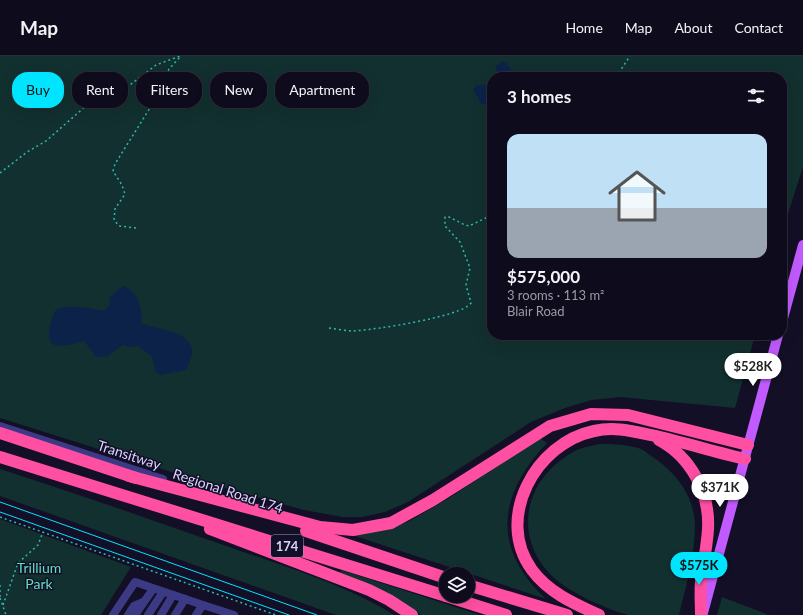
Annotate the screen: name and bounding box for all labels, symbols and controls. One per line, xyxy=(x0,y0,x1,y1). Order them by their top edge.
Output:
text: Map xyxy=(20,16,58,39)
text: Home xyxy=(565,19,603,36)
text: Map xyxy=(625,19,652,36)
text: About xyxy=(674,19,712,36)
text: Contact xyxy=(734,19,783,36)
chip: Buy xyxy=(12,72,64,108)
chip: Rent xyxy=(72,72,128,108)
chip: Filters xyxy=(136,72,202,108)
chip: New xyxy=(210,72,267,108)
chip: Apartment xyxy=(275,72,369,108)
icon: filters xyxy=(745,85,767,107)
text: 3 homes xyxy=(507,86,571,107)
icon: home xyxy=(601,160,673,232)
text: $575,000 xyxy=(507,266,580,287)
text: 3 rooms · 113 m² xyxy=(507,287,604,303)
text: Blair Road xyxy=(507,303,565,319)
pin: $528K xyxy=(725,353,781,387)
text: $528K xyxy=(733,358,773,374)
street label: Transitway xyxy=(95,436,164,473)
street label: Regional Road 174 xyxy=(171,465,285,516)
pin: $371K xyxy=(692,474,748,508)
text: $371K xyxy=(700,479,740,495)
road number: 174 xyxy=(271,535,303,557)
pin: $575K xyxy=(671,552,727,586)
text: $575K xyxy=(679,557,719,573)
park label: Trillium Park xyxy=(17,559,61,592)
map controls xyxy=(439,567,475,603)
button: layers xyxy=(439,567,475,603)

